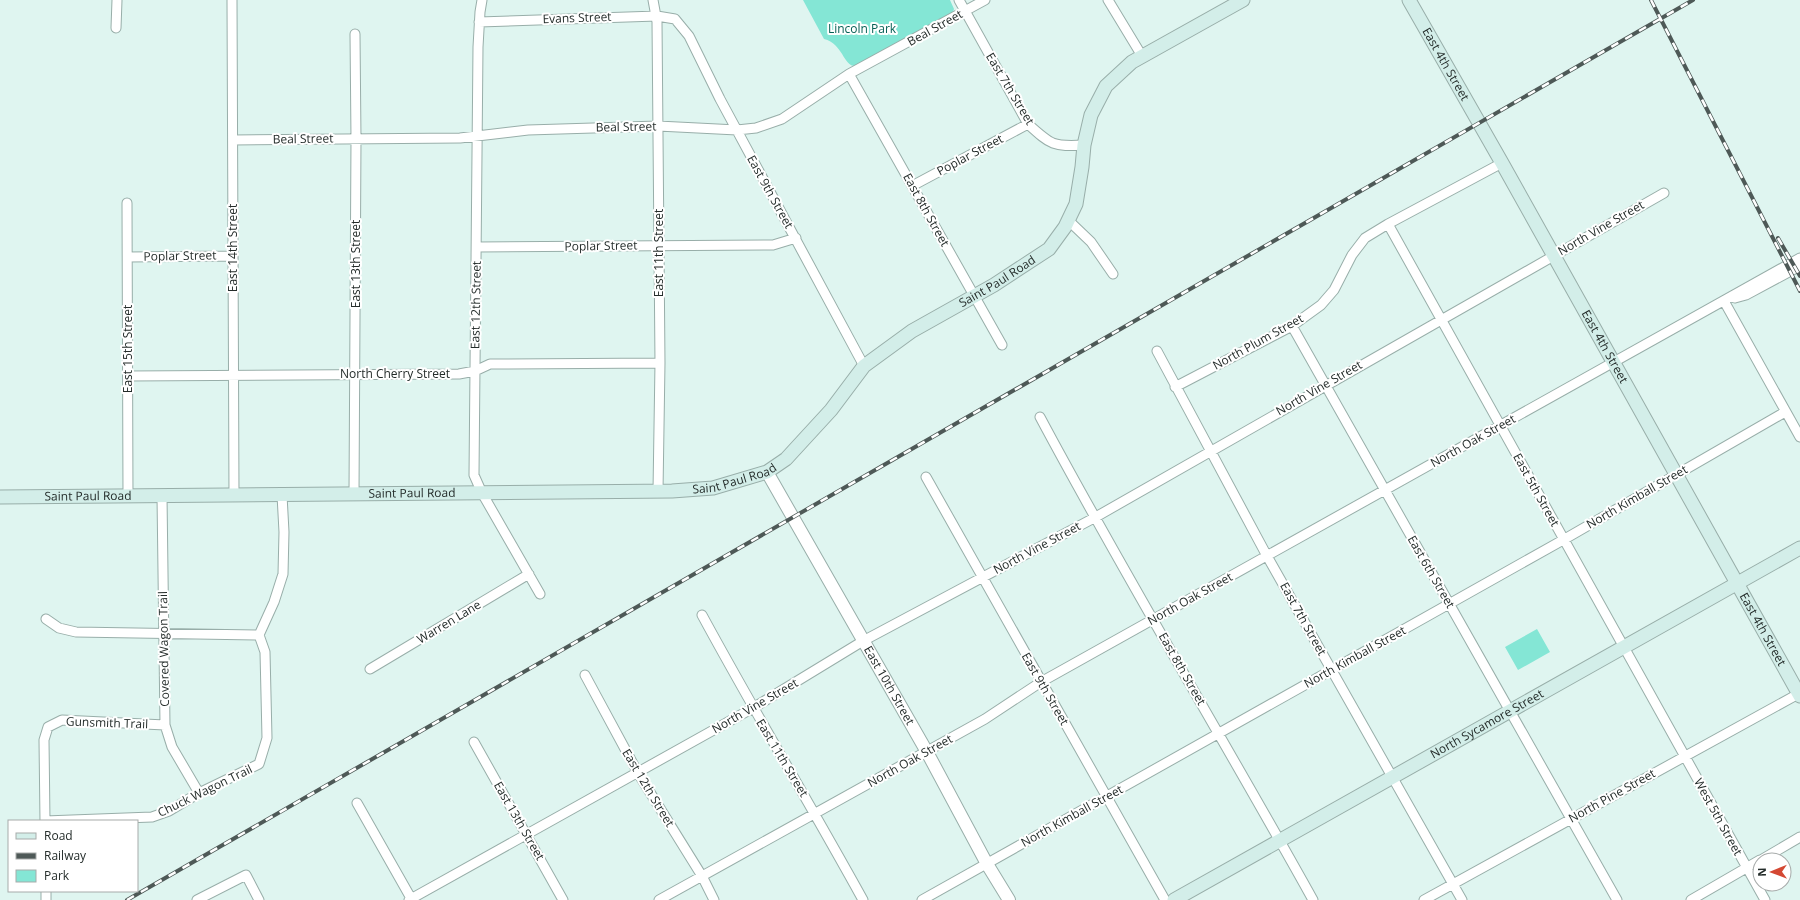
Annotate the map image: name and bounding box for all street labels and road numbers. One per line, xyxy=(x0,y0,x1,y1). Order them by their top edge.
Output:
street label: Beal Street xyxy=(904,5,965,50)
street label: Evans Street xyxy=(542,8,612,27)
street label: East 4th Street xyxy=(1418,24,1474,104)
street label: East 7th Street xyxy=(982,49,1039,128)
street label: Beal Street xyxy=(595,117,657,136)
street label: Beal Street xyxy=(272,129,334,148)
street label: Poplar Street xyxy=(934,130,1006,179)
street label: East 9th Street xyxy=(743,152,798,232)
street label: East 8th Street xyxy=(899,170,954,250)
street label: North Vine Street xyxy=(1555,196,1647,259)
street label: East 14th Street xyxy=(224,204,241,292)
street label: East 11th Street xyxy=(650,209,667,297)
street label: East 13th Street xyxy=(347,220,364,308)
street label: Poplar Street xyxy=(564,236,638,255)
street label: Poplar Street xyxy=(143,246,217,265)
street label: Saint Paul Road xyxy=(956,251,1039,311)
street label: East 12th Street xyxy=(466,261,485,349)
street label: East 15th Street xyxy=(119,305,136,393)
street label: East 4th Street xyxy=(1578,307,1632,386)
street label: North Plum Street xyxy=(1209,310,1306,374)
street label: North Vine Street xyxy=(1273,356,1365,419)
street label: North Cherry Street xyxy=(340,365,450,382)
street label: North Oak Street xyxy=(1427,410,1518,471)
street label: East 5th Street xyxy=(1509,450,1564,530)
street label: Saint Paul Road xyxy=(692,459,780,497)
street label: North Kimball Street xyxy=(1583,461,1690,532)
street label: Saint Paul Road xyxy=(368,484,456,502)
street label: Saint Paul Road xyxy=(44,487,132,505)
street label: North Vine Street xyxy=(990,517,1084,578)
street label: East 6th Street xyxy=(1404,532,1459,611)
street label: North Oak Street xyxy=(1144,568,1235,629)
street label: East 7th Street xyxy=(1276,579,1331,659)
street label: East 4th Street xyxy=(1736,589,1791,669)
street label: Covered Wagon Trail xyxy=(154,591,173,707)
street label: Warren Lane xyxy=(414,596,484,647)
street label: North Kimball Street xyxy=(1301,621,1409,692)
street label: East 8th Street xyxy=(1155,629,1210,708)
street label: East 10th Street xyxy=(860,643,919,728)
street label: East 9th Street xyxy=(1018,649,1073,728)
street label: North Vine Street xyxy=(709,674,801,737)
street label: North Sycamore Street xyxy=(1427,685,1546,762)
street label: Gunsmith Trail xyxy=(66,713,148,732)
street label: East 11th Street xyxy=(752,715,812,800)
street label: North Oak Street xyxy=(864,730,955,791)
street label: East 12th Street xyxy=(618,745,678,830)
street label: Chuck Wagon Trail xyxy=(154,760,255,821)
street label: North Pine Street xyxy=(1565,765,1658,826)
street label: West 5th Street xyxy=(1690,775,1747,859)
street label: East 13th Street xyxy=(490,778,549,863)
street label: North Kimball Street xyxy=(1018,780,1126,851)

